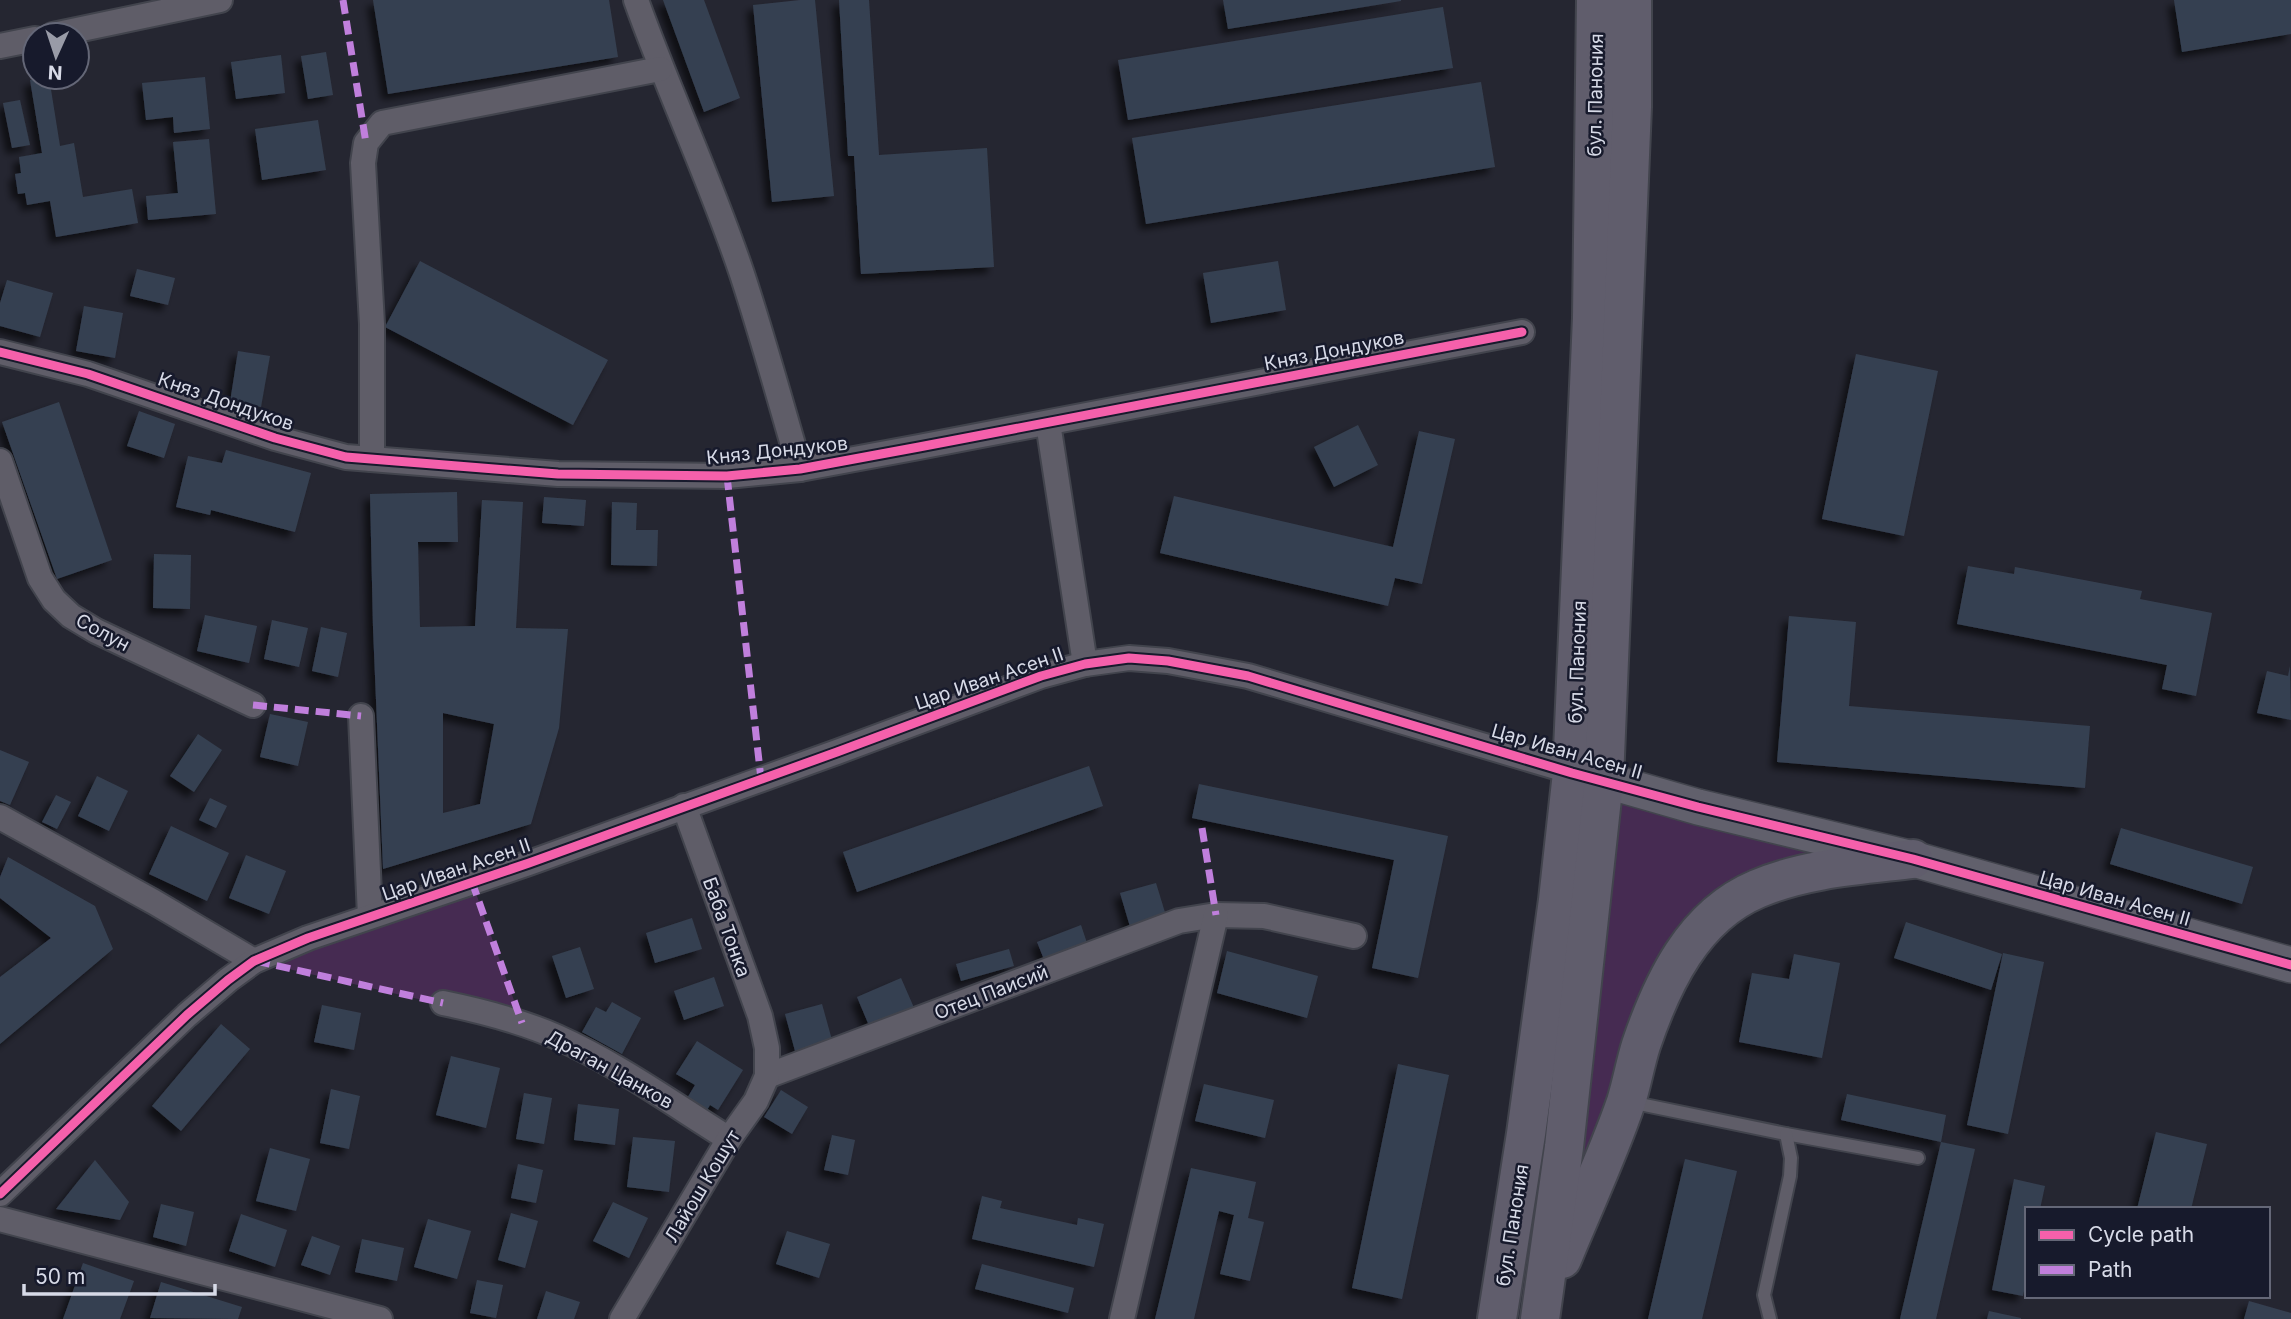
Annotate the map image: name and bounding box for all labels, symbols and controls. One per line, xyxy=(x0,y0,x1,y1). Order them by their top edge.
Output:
north arrow xyxy=(21,21,91,91)
street label: бул. Панония xyxy=(1583,33,1608,157)
text: N xyxy=(47,61,63,84)
street label: Княз Дондуков xyxy=(1262,326,1406,375)
street label: Княз Дондуков xyxy=(155,367,297,435)
street label: Княз Дондуков xyxy=(705,432,849,469)
street label: бул. Панония xyxy=(1564,600,1591,724)
street label: Солун xyxy=(72,609,134,656)
street label: Цар Иван Асен II xyxy=(912,642,1066,715)
street label: Цар Иван Асен II xyxy=(1489,719,1645,784)
street label: Цар Иван Асен II xyxy=(379,833,533,906)
street label: Цар Иван Асен II xyxy=(2037,866,2193,931)
street label: Баба Тонка xyxy=(698,874,755,980)
street label: Отец Паисий xyxy=(931,960,1051,1025)
street label: Драган Цанков xyxy=(542,1025,677,1114)
street label: Лайош Кошут xyxy=(660,1126,745,1247)
street label: бул. Панония xyxy=(1491,1162,1533,1288)
legend xyxy=(2025,1207,2270,1298)
text: Cycle path xyxy=(2088,1222,2194,1247)
scale bar xyxy=(24,1252,215,1296)
text: Path xyxy=(2088,1257,2133,1282)
text: 50 m xyxy=(35,1264,85,1289)

